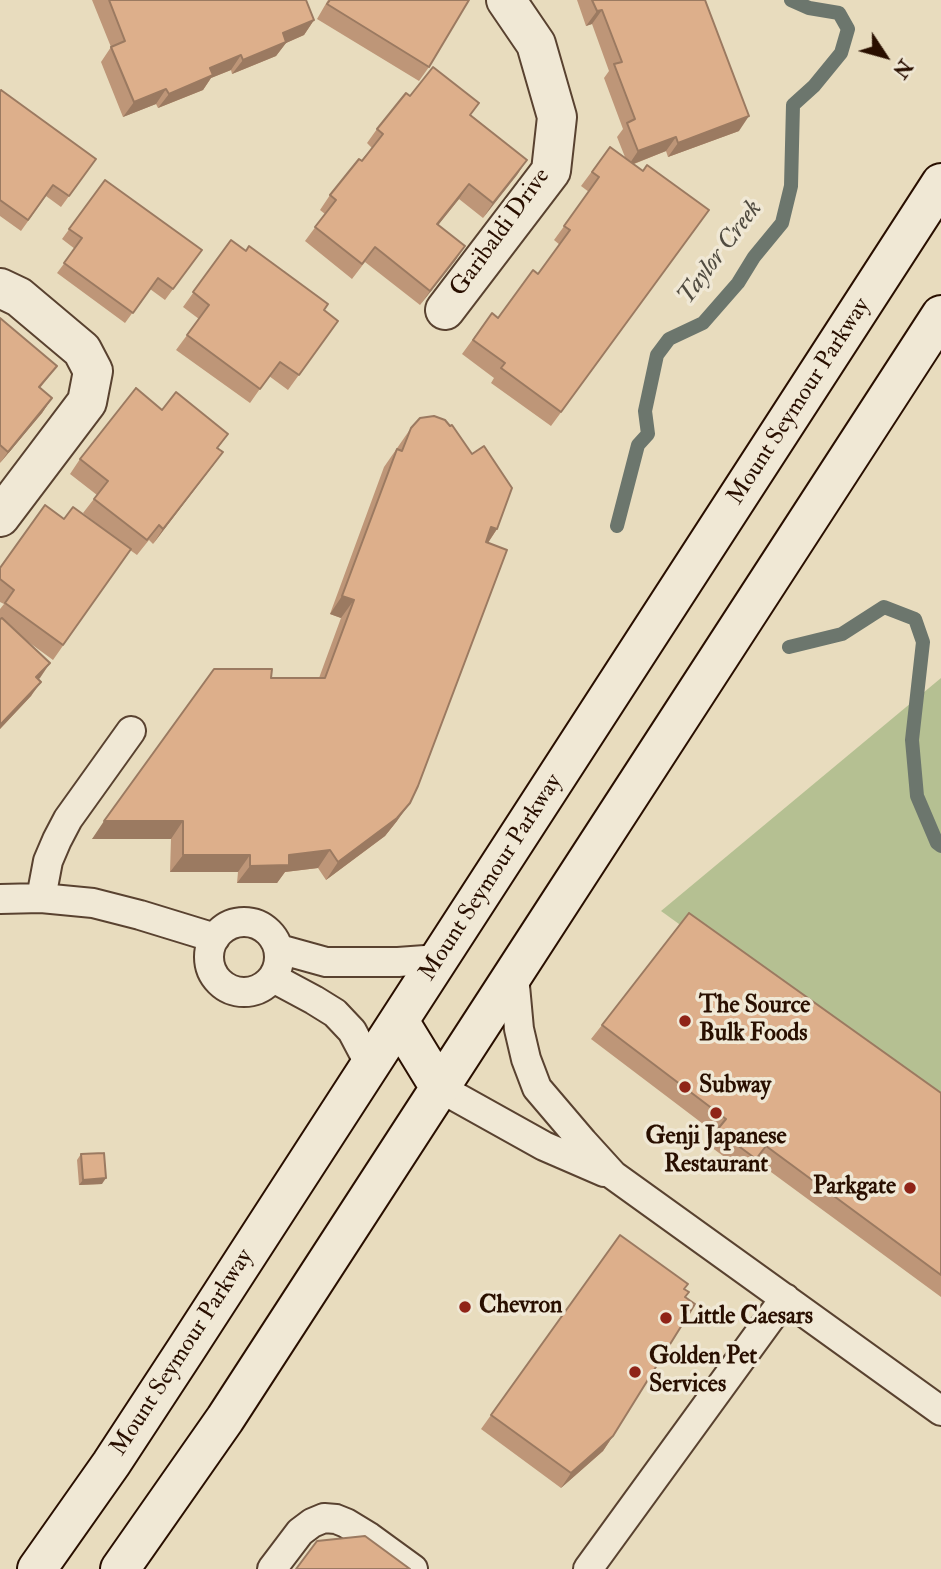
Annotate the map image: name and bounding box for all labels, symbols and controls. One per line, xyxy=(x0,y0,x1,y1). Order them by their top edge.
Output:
north arrow xyxy=(850,21,920,91)
text: N xyxy=(887,54,917,82)
street label: Garibaldi Drive xyxy=(445,163,557,303)
water label: Taylor Creek xyxy=(672,195,770,311)
street label: Mount Seymour Parkway xyxy=(722,293,878,511)
street label: Mount Seymour Parkway xyxy=(414,769,570,987)
place label: The Source Bulk Foods xyxy=(699,993,810,1049)
marker: The Source Bulk Foods xyxy=(677,1013,693,1029)
place label: Subway xyxy=(699,1073,771,1101)
marker: Subway xyxy=(677,1079,693,1095)
marker: Genji Japanese Restaurant xyxy=(708,1105,724,1121)
place label: Genji Japanese Restaurant xyxy=(645,1124,787,1180)
place label: Parkgate xyxy=(813,1174,896,1202)
marker: Parkgate xyxy=(902,1180,918,1196)
street label: Mount Seymour Parkway xyxy=(105,1244,261,1462)
place label: Chevron xyxy=(479,1293,562,1321)
marker: Chevron xyxy=(457,1299,473,1315)
place label: Little Caesars xyxy=(680,1304,813,1332)
marker: Little Caesars xyxy=(658,1310,674,1326)
place label: Golden Pet Services xyxy=(649,1344,757,1400)
marker: Golden Pet Services xyxy=(627,1364,643,1380)

